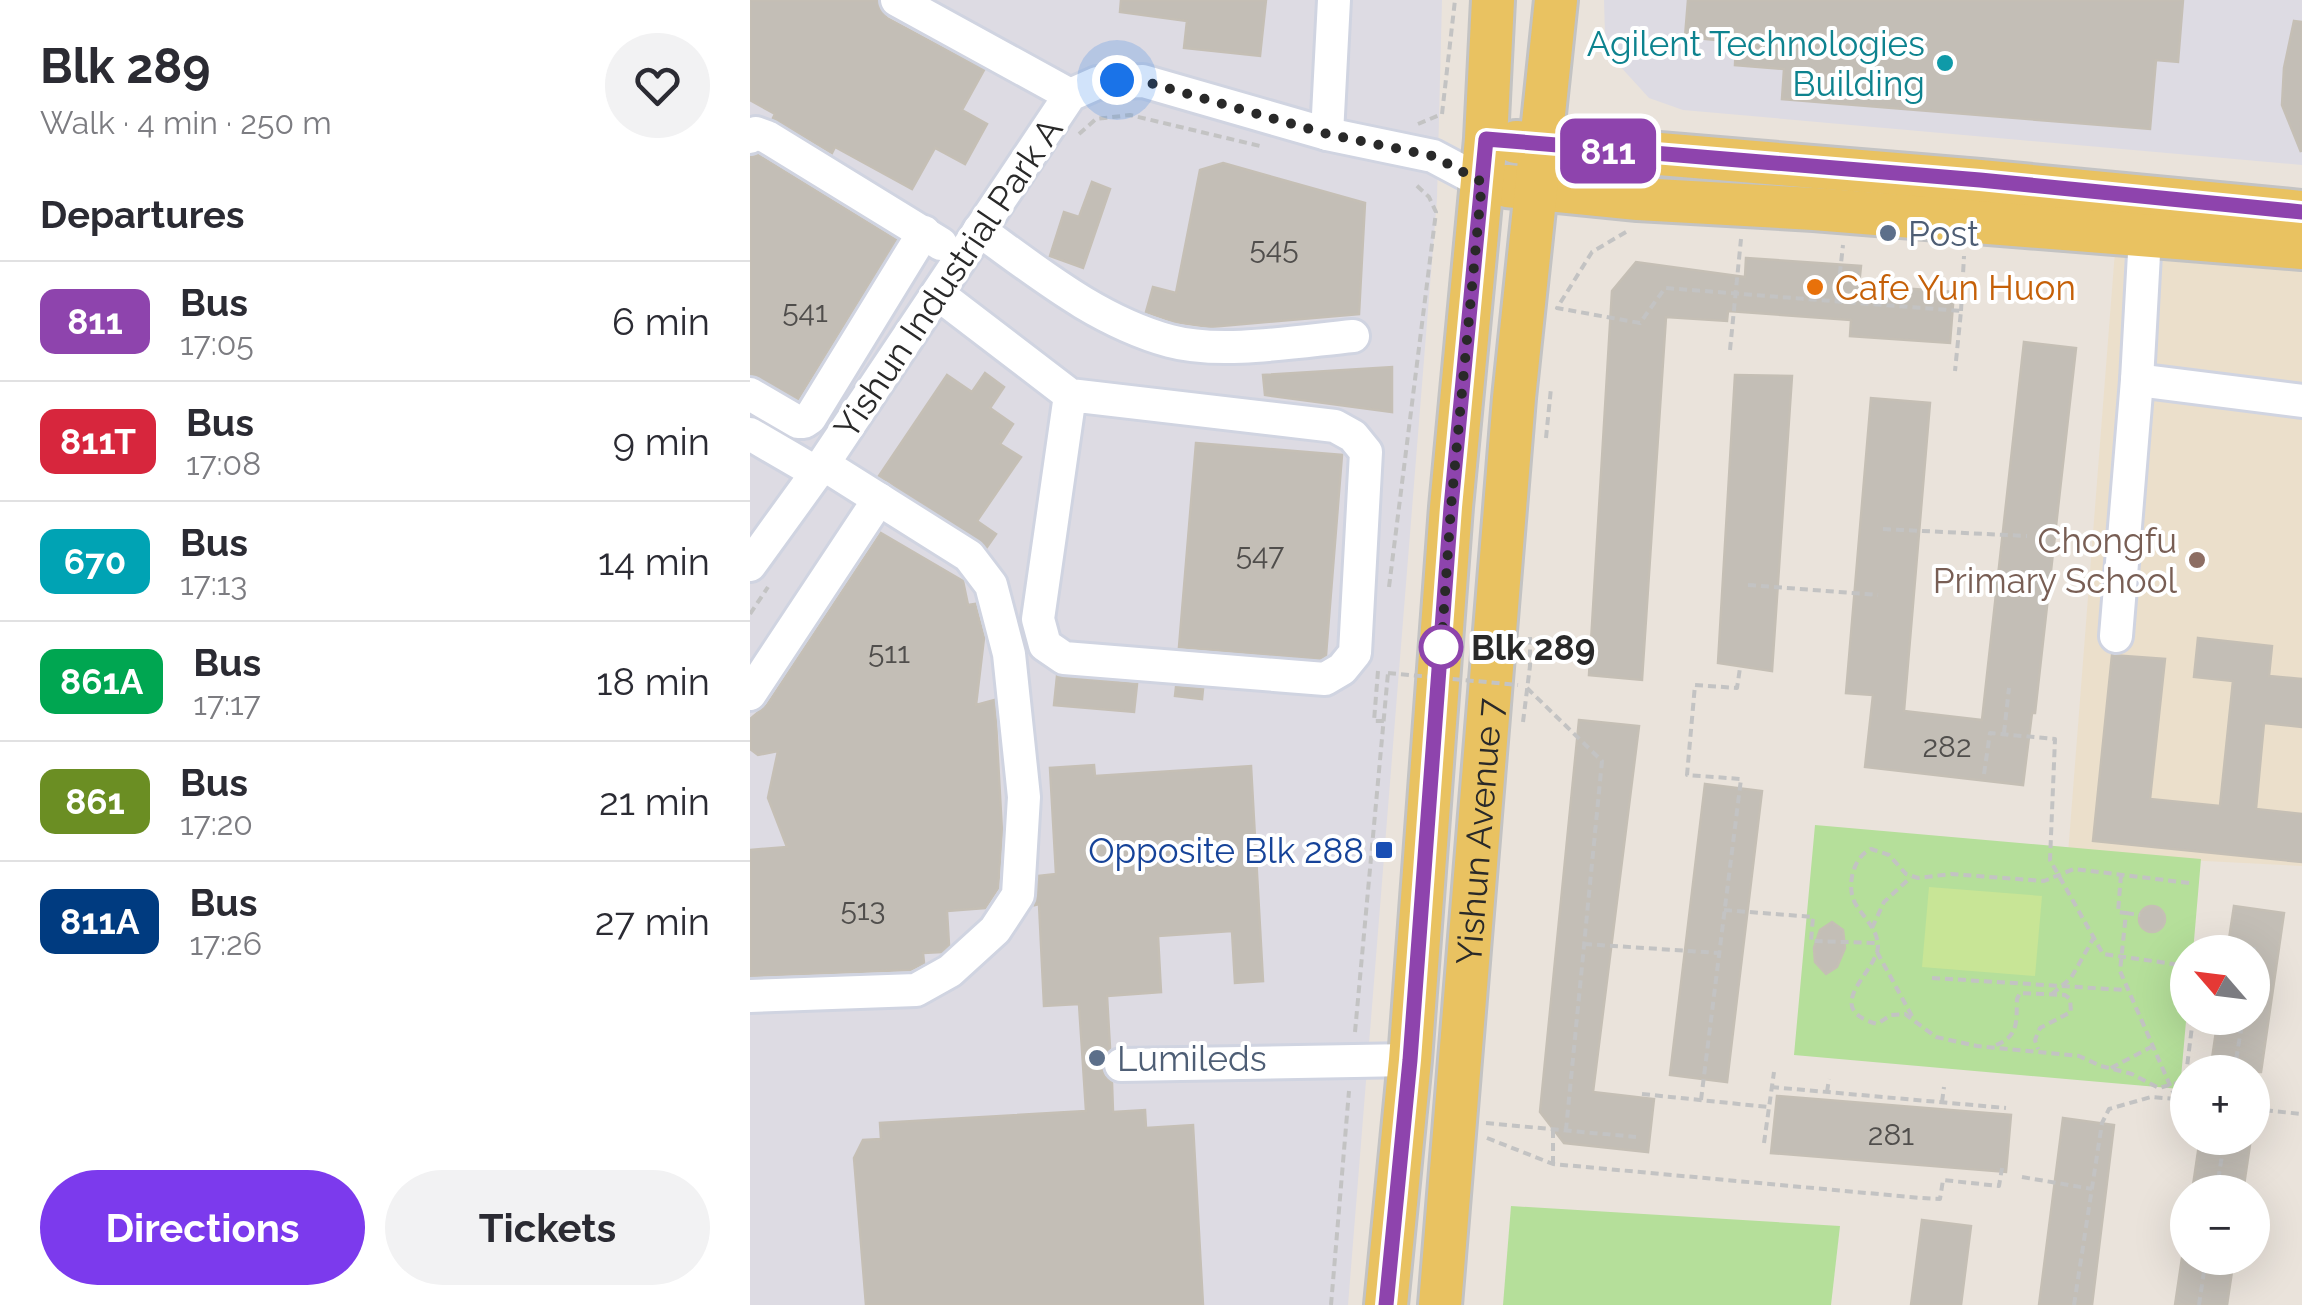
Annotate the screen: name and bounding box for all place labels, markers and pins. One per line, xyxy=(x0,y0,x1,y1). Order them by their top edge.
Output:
place label: Agilent Technologies Building xyxy=(1587,23,1925,104)
marker: Agilent Technologies Building xyxy=(1934,52,1956,74)
place label: Post xyxy=(1908,213,1979,254)
marker: Post xyxy=(1877,222,1899,244)
place label: Cafe Yun Huon xyxy=(1835,267,2076,308)
marker: Cafe Yun Huon xyxy=(1804,276,1826,298)
place label: Chongfu Primary School xyxy=(1933,520,2177,601)
marker: Chongfu Primary School xyxy=(2186,549,2208,571)
marker: Blk 289 xyxy=(1420,626,1462,668)
place label: Blk 289 xyxy=(1471,627,1595,668)
place label: Opposite Blk 288 xyxy=(1088,830,1364,871)
marker: Opposite Blk 288 xyxy=(1373,839,1395,861)
place label: Lumileds xyxy=(1117,1038,1267,1079)
marker: Lumileds xyxy=(1086,1047,1108,1069)

